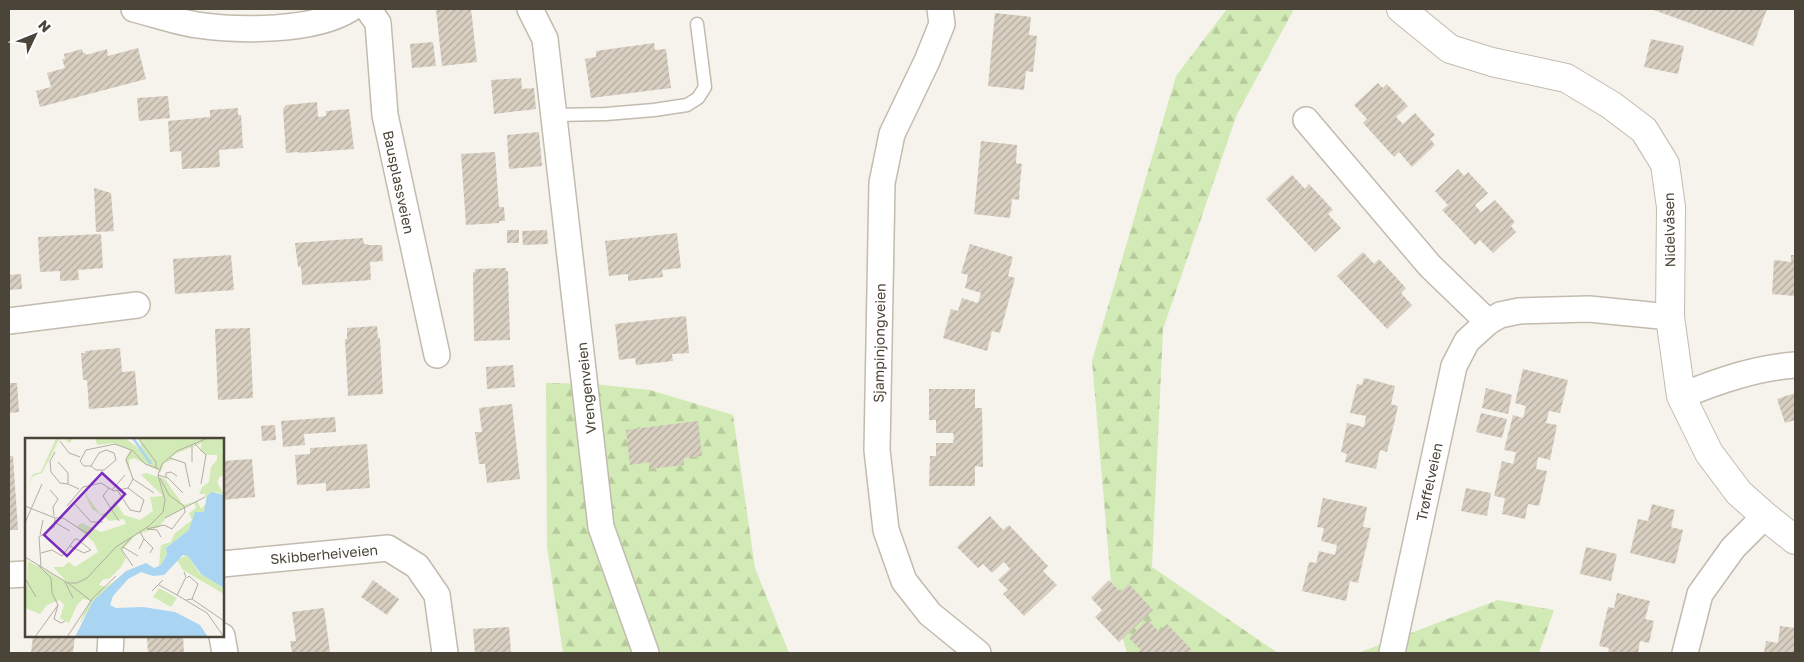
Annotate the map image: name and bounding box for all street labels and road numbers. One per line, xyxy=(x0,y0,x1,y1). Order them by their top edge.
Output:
street label: Bausplassveien xyxy=(380,129,418,235)
street label: Nidelvåsen xyxy=(1660,192,1678,268)
street label: Sjampinjongveien xyxy=(869,283,889,403)
street label: Vrengenveien xyxy=(573,341,599,435)
street label: Trøffelveien xyxy=(1412,441,1446,523)
street label: Skibberheiveien xyxy=(269,541,379,567)

